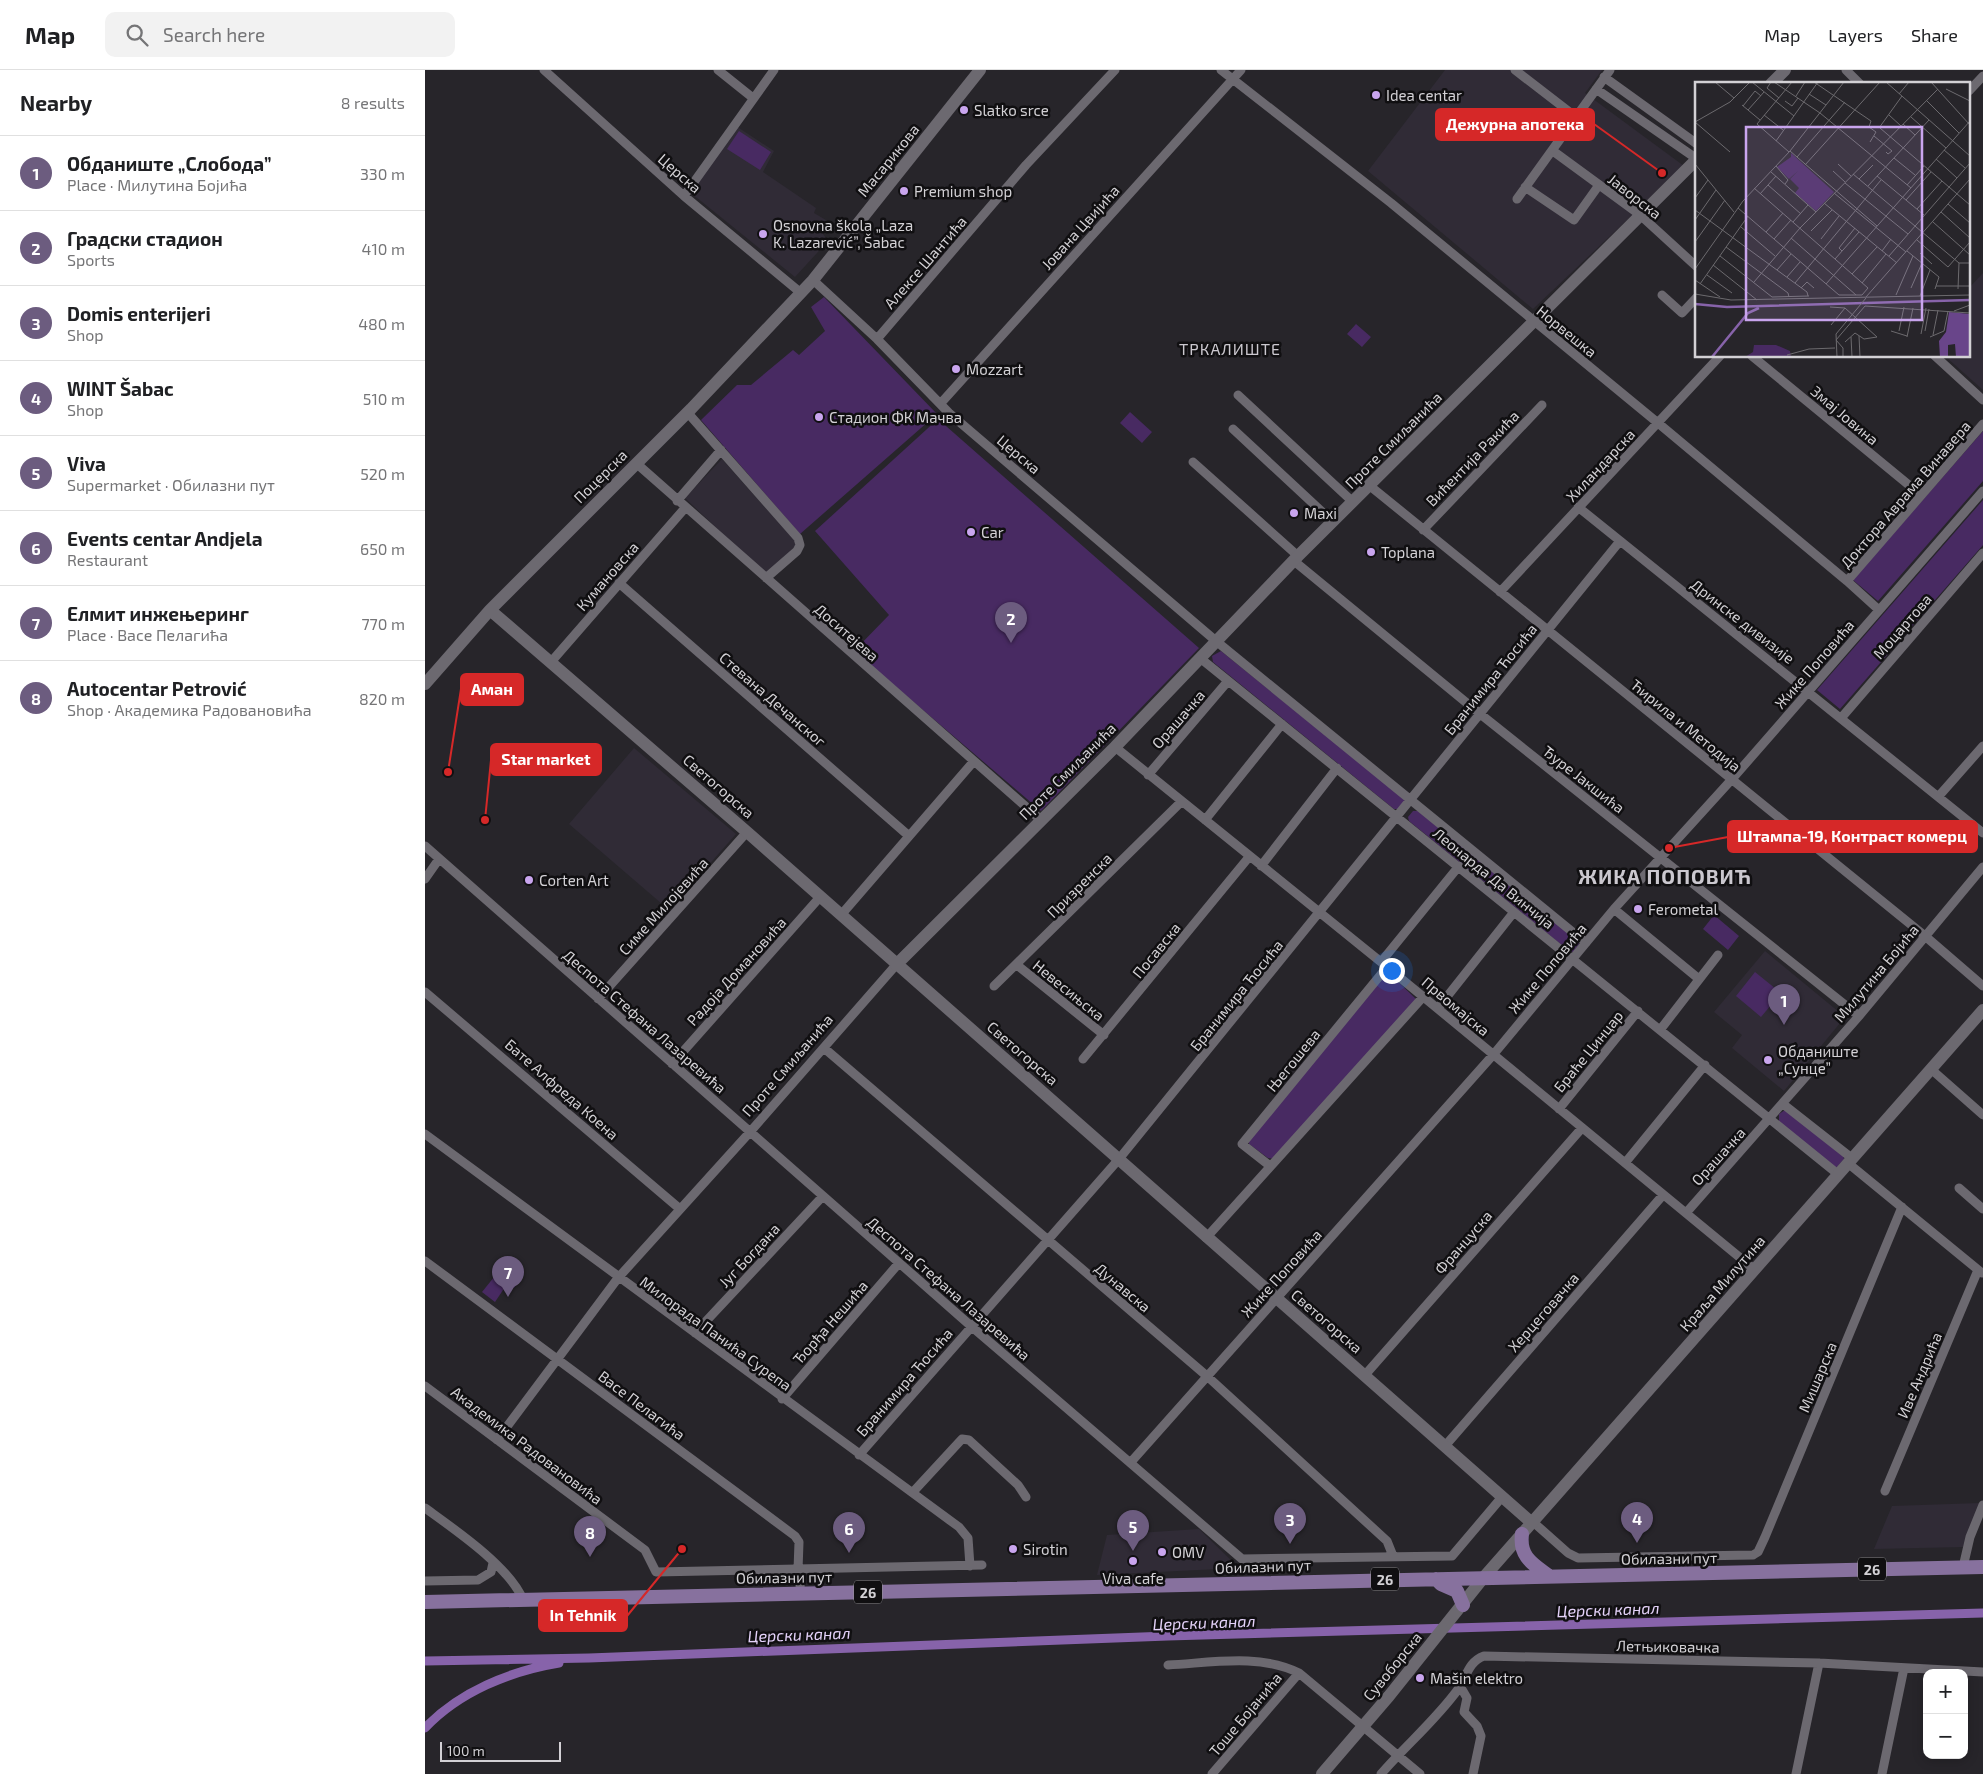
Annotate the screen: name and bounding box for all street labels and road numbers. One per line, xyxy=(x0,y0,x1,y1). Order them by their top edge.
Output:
street label: Масарикова xyxy=(853,120,923,200)
street label: Церска xyxy=(655,150,705,196)
street label: Јаворска xyxy=(1605,170,1665,222)
street label: Јована Цвијића xyxy=(1037,181,1123,274)
street label: Алексе Шантића xyxy=(880,212,970,312)
street label: Норвешка xyxy=(1533,301,1601,361)
street label: Змај Јовина xyxy=(1807,382,1882,449)
street label: Проте Смиљанића xyxy=(1341,388,1445,492)
street label: Вићентија Ракића xyxy=(1422,406,1523,510)
street label: Доктора Аврама Винавера xyxy=(1836,417,1974,571)
street label: Хиландарска xyxy=(1562,425,1638,505)
street label: Церска xyxy=(994,431,1044,477)
street label: Поцерска xyxy=(570,446,630,506)
street label: Кумановска xyxy=(572,538,643,615)
street label: Дринске дивизије xyxy=(1687,575,1798,668)
street label: Моцартова xyxy=(1869,590,1935,662)
street label: Доситејева xyxy=(811,599,883,665)
street label: Жике Поповића xyxy=(1771,616,1857,712)
street label: Бранимира Ћосића xyxy=(1440,620,1540,738)
street label: Стевана Дечанског xyxy=(716,648,830,750)
street label: Ћирила и Методија xyxy=(1627,675,1745,776)
street label: Орашачка xyxy=(1148,686,1208,752)
street label: Проте Смиљанића xyxy=(1015,719,1119,823)
street label: Ђуре Јакшића xyxy=(1539,741,1628,817)
street label: Светогорска xyxy=(680,750,758,822)
street label: Леонарда Да Винчија xyxy=(1429,824,1558,933)
street label: Призренска xyxy=(1043,849,1115,921)
street label: Симе Милојевића xyxy=(615,854,712,959)
street label: Радоја Домановића xyxy=(683,913,790,1030)
street label: Посавска xyxy=(1128,919,1184,981)
street label: Жике Поповића xyxy=(1504,919,1590,1017)
street label: Милутина Бојића xyxy=(1830,920,1923,1026)
street label: Бранимира Ћосића xyxy=(1186,936,1286,1054)
street label: Деспота Стефана Лазаревића xyxy=(560,945,730,1097)
street label: Невесињска xyxy=(1030,956,1108,1024)
street label: Првомајска xyxy=(1418,973,1493,1040)
street label: Браће Цинцар xyxy=(1550,1006,1626,1096)
street label: Проте Смиљанића xyxy=(738,1010,836,1120)
street label: Светогорска xyxy=(984,1017,1062,1089)
street label: Његошева xyxy=(1262,1025,1324,1095)
street label: Бате Алфреда Коена xyxy=(502,1035,622,1143)
street label: Орашачка xyxy=(1687,1123,1749,1189)
street label: Француска xyxy=(1430,1206,1496,1278)
street label: Деспота Стефана Лазаревића xyxy=(864,1212,1034,1364)
street label: Југ Богдана xyxy=(715,1219,784,1291)
street label: Жике Поповића xyxy=(1237,1225,1325,1321)
street label: Краља Милутина xyxy=(1675,1231,1769,1335)
street label: Дунавска xyxy=(1091,1258,1155,1316)
street label: Херцеговачка xyxy=(1504,1269,1582,1355)
street label: Милорада Панића Сурепа xyxy=(636,1272,795,1395)
street label: Ђорђа Нешића xyxy=(789,1276,872,1368)
street label: Светогорска xyxy=(1288,1285,1366,1357)
street label: Бранимира Ћосића xyxy=(852,1324,956,1440)
street label: Иве Андрића xyxy=(1893,1329,1945,1421)
street label: Мишарска xyxy=(1794,1339,1840,1415)
street label: Васе Пелагића xyxy=(595,1367,689,1443)
street label: Академика Радовановића xyxy=(448,1382,606,1508)
street label: Обилазни пут xyxy=(1621,1548,1717,1569)
street label: Обилазни пут xyxy=(1215,1555,1312,1578)
road number: 26 xyxy=(1858,1558,1886,1580)
street label: Обилазни пут xyxy=(736,1567,832,1588)
road number: 26 xyxy=(1371,1568,1399,1590)
road number: 26 xyxy=(854,1580,882,1604)
street label: Сувоборска xyxy=(1359,1628,1426,1705)
street label: Летњиковачка xyxy=(1616,1636,1720,1656)
street label: Тоше Бојанића xyxy=(1205,1669,1286,1760)

